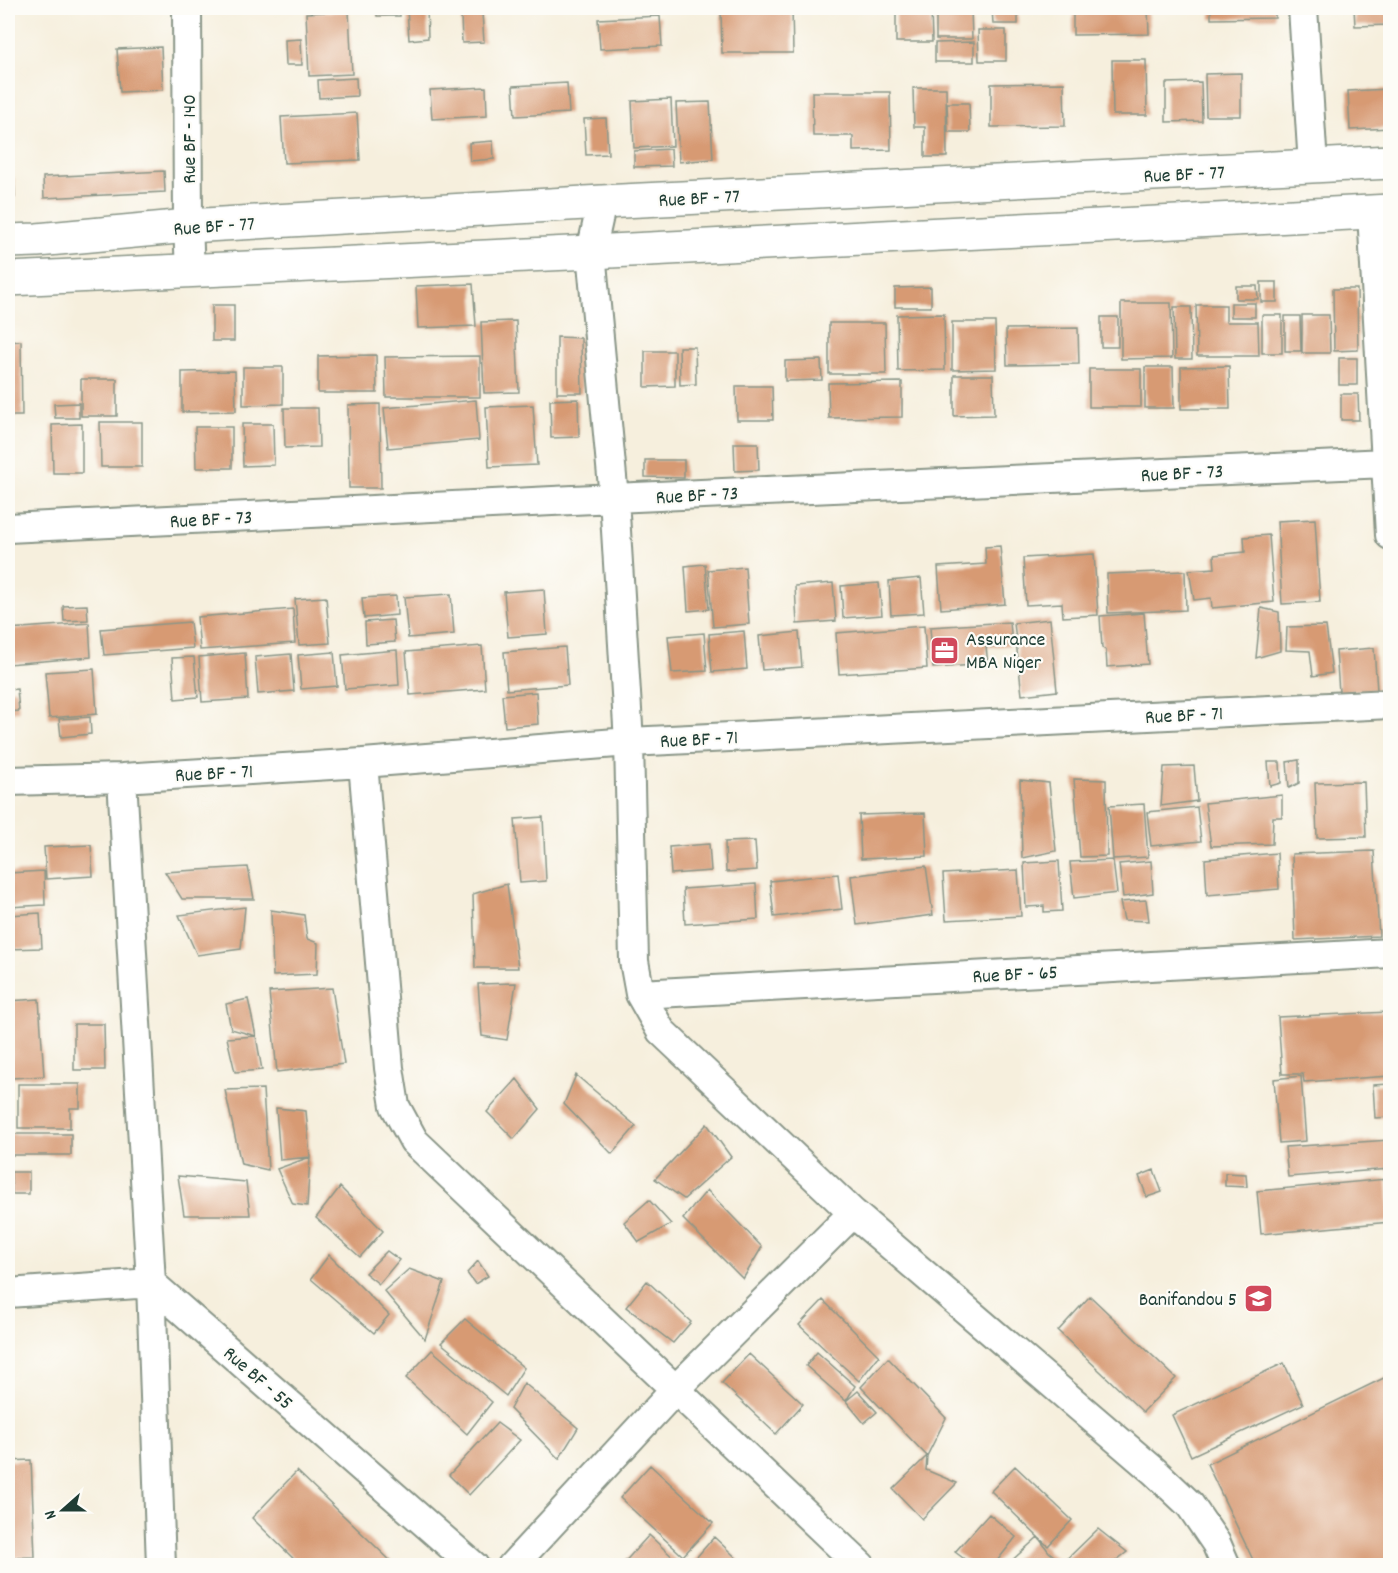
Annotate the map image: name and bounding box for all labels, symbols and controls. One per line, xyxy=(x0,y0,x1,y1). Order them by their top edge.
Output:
street label: Rue BF - 140 xyxy=(177,94,205,184)
street label: Rue BF - 77 xyxy=(1143,160,1226,192)
street label: Rue BF - 77 xyxy=(658,184,741,216)
street label: Rue BF - 77 xyxy=(173,211,256,245)
street label: Rue BF - 73 xyxy=(1140,459,1224,491)
street label: Rue BF - 73 xyxy=(655,481,739,513)
street label: Rue BF - 73 xyxy=(169,505,253,537)
place label: Assurance MBA Niger xyxy=(966,627,1045,678)
office icon: Assurance MBA Niger xyxy=(929,634,961,666)
street label: Rue BF - 71 xyxy=(1144,701,1224,733)
street label: Rue BF - 71 xyxy=(659,725,739,757)
street label: Rue BF - 71 xyxy=(174,759,254,791)
street label: Rue BF - 65 xyxy=(972,960,1058,992)
school or university icon: Banifandou 5 xyxy=(1242,1282,1274,1314)
place label: Banifandou 5 xyxy=(1139,1287,1237,1315)
street label: Rue BF - 55 xyxy=(216,1341,298,1418)
north arrow xyxy=(33,1480,93,1540)
text: N xyxy=(39,1507,63,1522)

